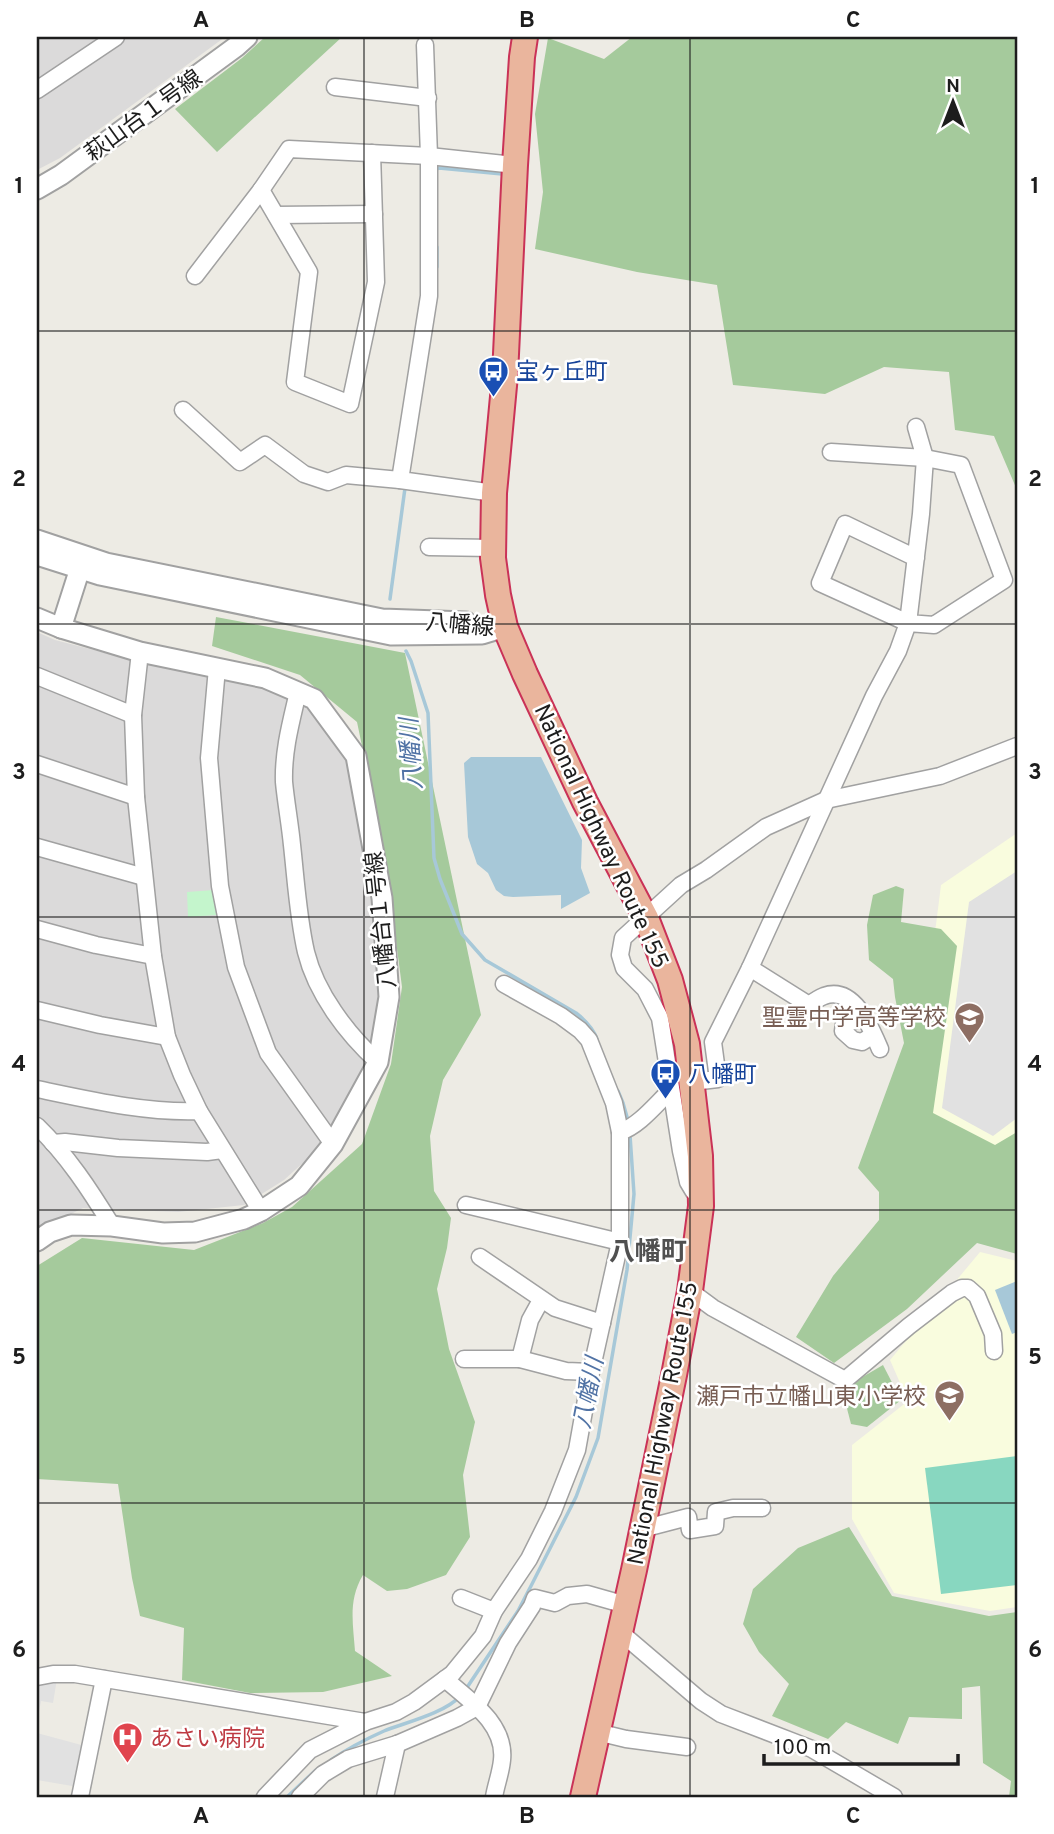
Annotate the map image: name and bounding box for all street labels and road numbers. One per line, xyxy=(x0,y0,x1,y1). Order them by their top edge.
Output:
street label: 萩山台１号線 xyxy=(80,65,209,169)
street label: 八幡線 xyxy=(424,609,495,644)
street label: National Highway Route 155 xyxy=(526,700,674,974)
street label: 八幡台１号線 xyxy=(361,850,404,990)
street label: National Highway Route 155 xyxy=(623,1279,706,1568)

